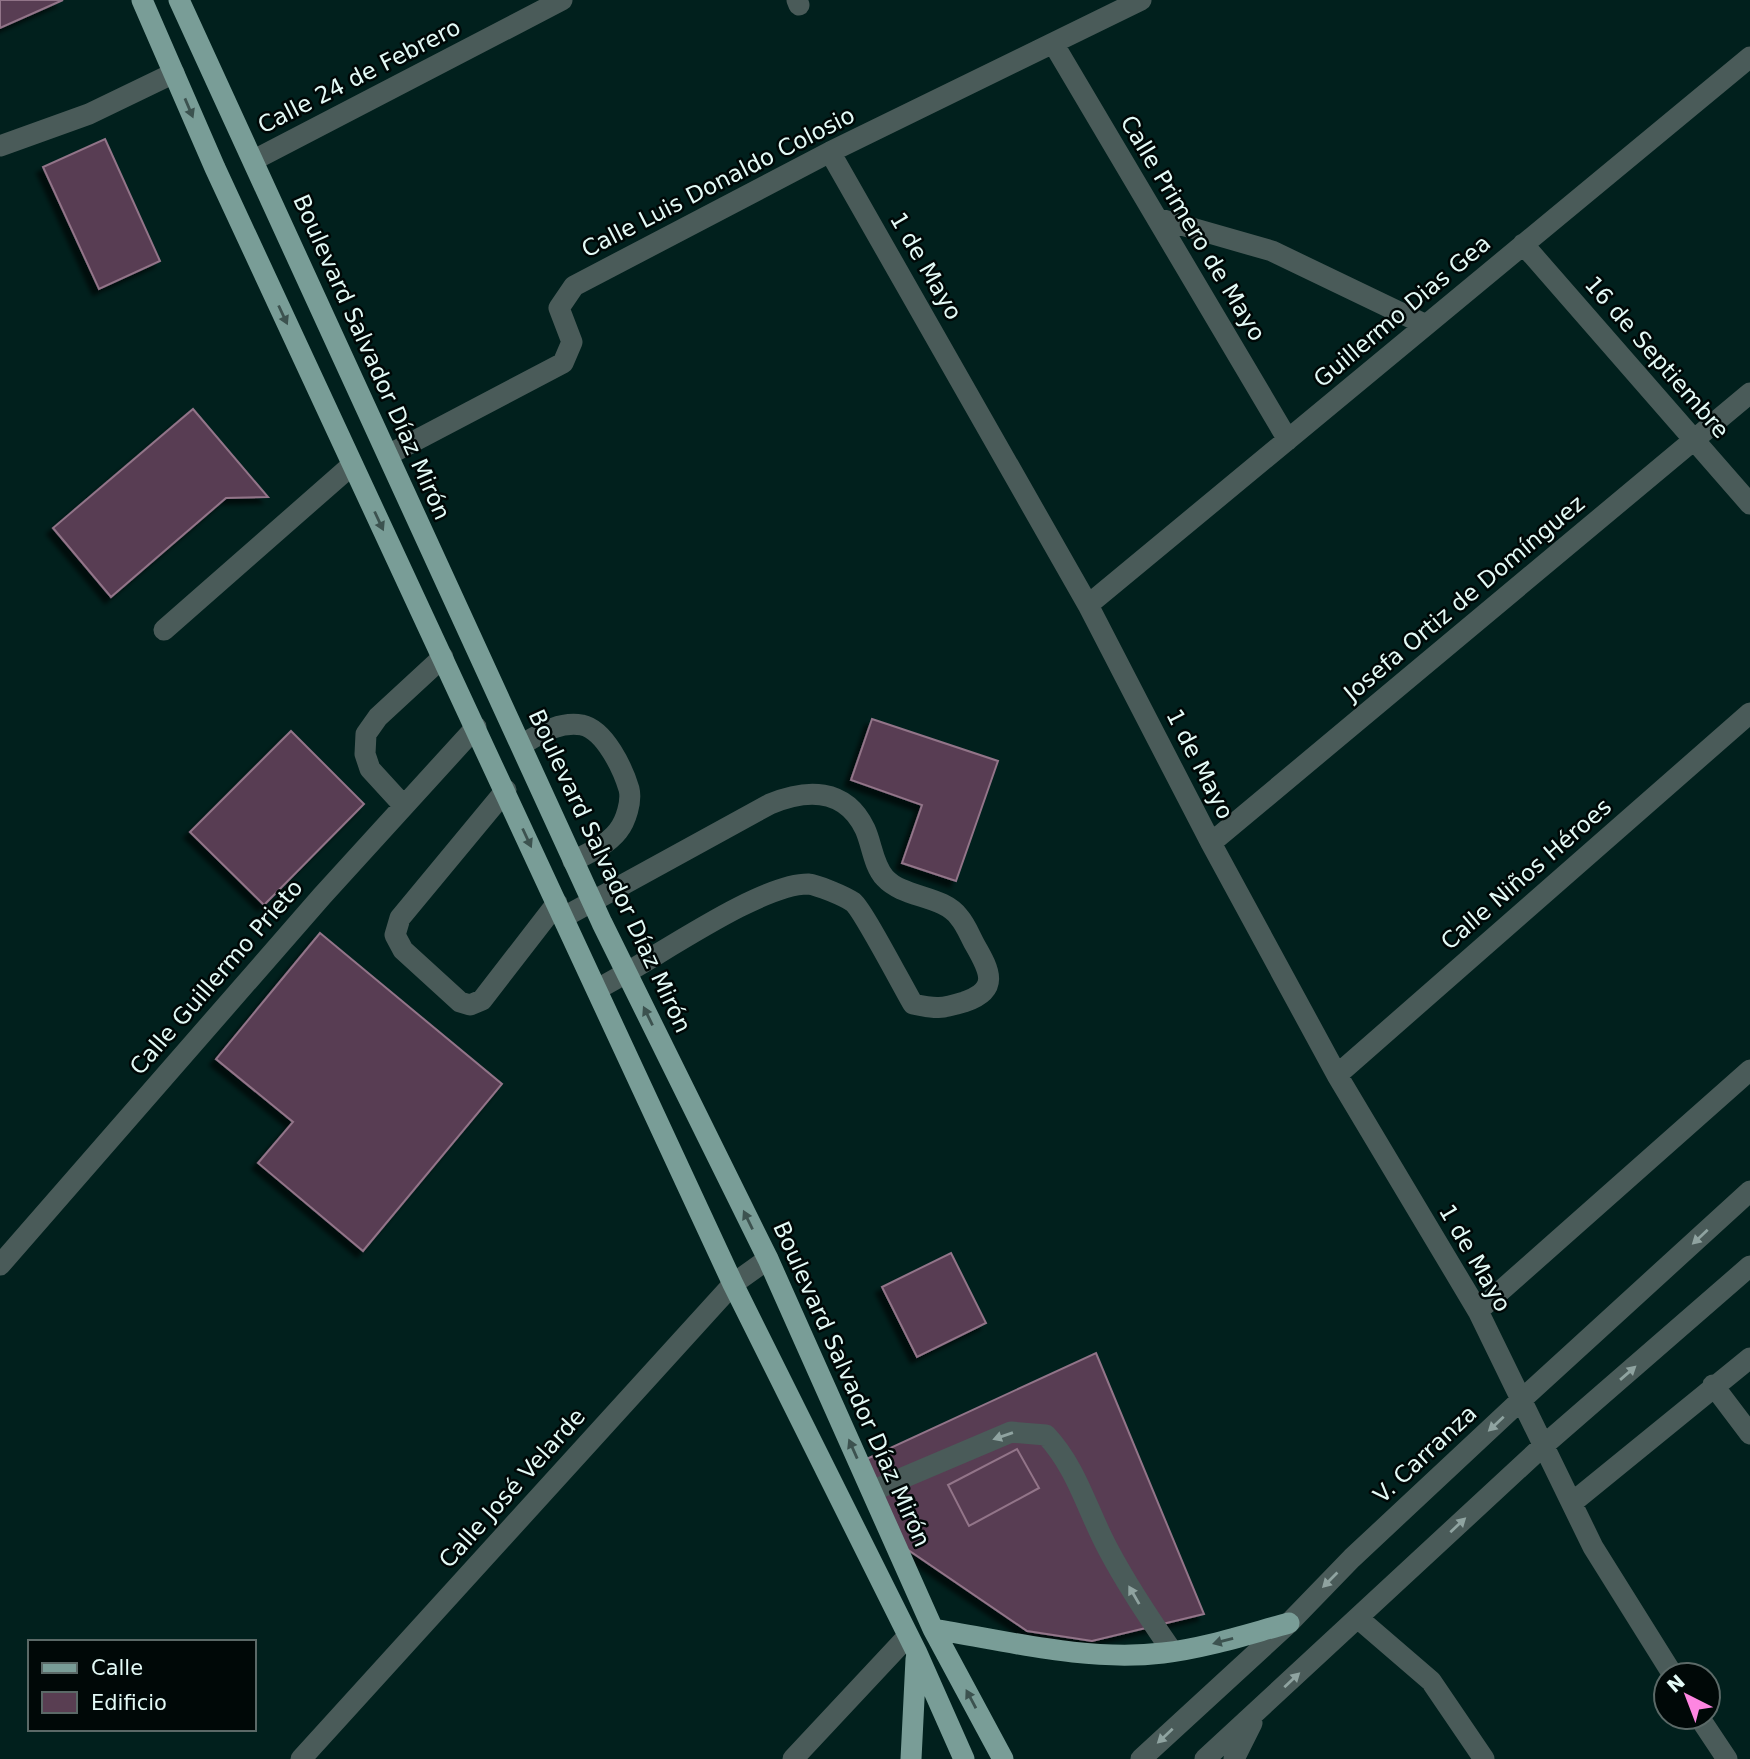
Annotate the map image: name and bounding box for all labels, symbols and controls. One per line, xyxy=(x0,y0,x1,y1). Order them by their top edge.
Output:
street label: Calle 24 de Febrero xyxy=(253,14,465,138)
one-way arrow xyxy=(184,97,195,118)
street label: Calle Luis Donaldo Colosio xyxy=(577,102,859,262)
street label: Calle Primero de Mayo xyxy=(1115,111,1271,345)
street label: Boulevard Salvador Díaz Mirón xyxy=(288,190,456,524)
street label: 1 de Mayo xyxy=(885,208,967,324)
street label: Guillermo Dias Gea xyxy=(1309,230,1495,392)
street label: 16 de Septiembre xyxy=(1580,271,1734,443)
one-way arrow xyxy=(277,305,289,325)
street label: Josefa Ortiz de Domínguez xyxy=(1337,490,1589,707)
one-way arrow xyxy=(373,511,385,531)
street label: Boulevard Salvador Díaz Mirón xyxy=(524,705,696,1037)
street label: 1 de Mayo xyxy=(1161,705,1239,823)
street label: Calle Niños Héroes xyxy=(1436,793,1616,955)
one-way arrow xyxy=(522,828,533,848)
street label: Calle Guillermo Prieto xyxy=(124,874,308,1080)
one-way arrow xyxy=(642,1006,653,1026)
street label: 1 de Mayo xyxy=(1434,1200,1516,1316)
one-way arrow xyxy=(743,1210,754,1230)
street label: Boulevard Salvador Díaz Mirón xyxy=(768,1217,936,1551)
one-way arrow xyxy=(1691,1229,1709,1245)
one-way arrow xyxy=(1619,1366,1636,1381)
street label: V. Carranza xyxy=(1368,1400,1482,1508)
street label: Calle José Velarde xyxy=(434,1403,590,1573)
one-way arrow xyxy=(1488,1415,1505,1431)
one-way arrow xyxy=(993,1431,1014,1442)
one-way arrow xyxy=(847,1439,859,1459)
one-way arrow xyxy=(1449,1517,1467,1533)
one-way arrow xyxy=(1323,1571,1339,1588)
one-way arrow xyxy=(1128,1585,1140,1604)
one-way arrow xyxy=(1212,1636,1234,1647)
legend xyxy=(28,1640,256,1731)
text: Calle xyxy=(91,1656,143,1680)
north arrow xyxy=(1652,1661,1722,1731)
text: N xyxy=(1662,1670,1689,1697)
one-way arrow xyxy=(1283,1672,1301,1688)
one-way arrow xyxy=(965,1689,977,1709)
text: Edificio xyxy=(91,1691,167,1715)
one-way arrow xyxy=(1157,1728,1174,1744)

